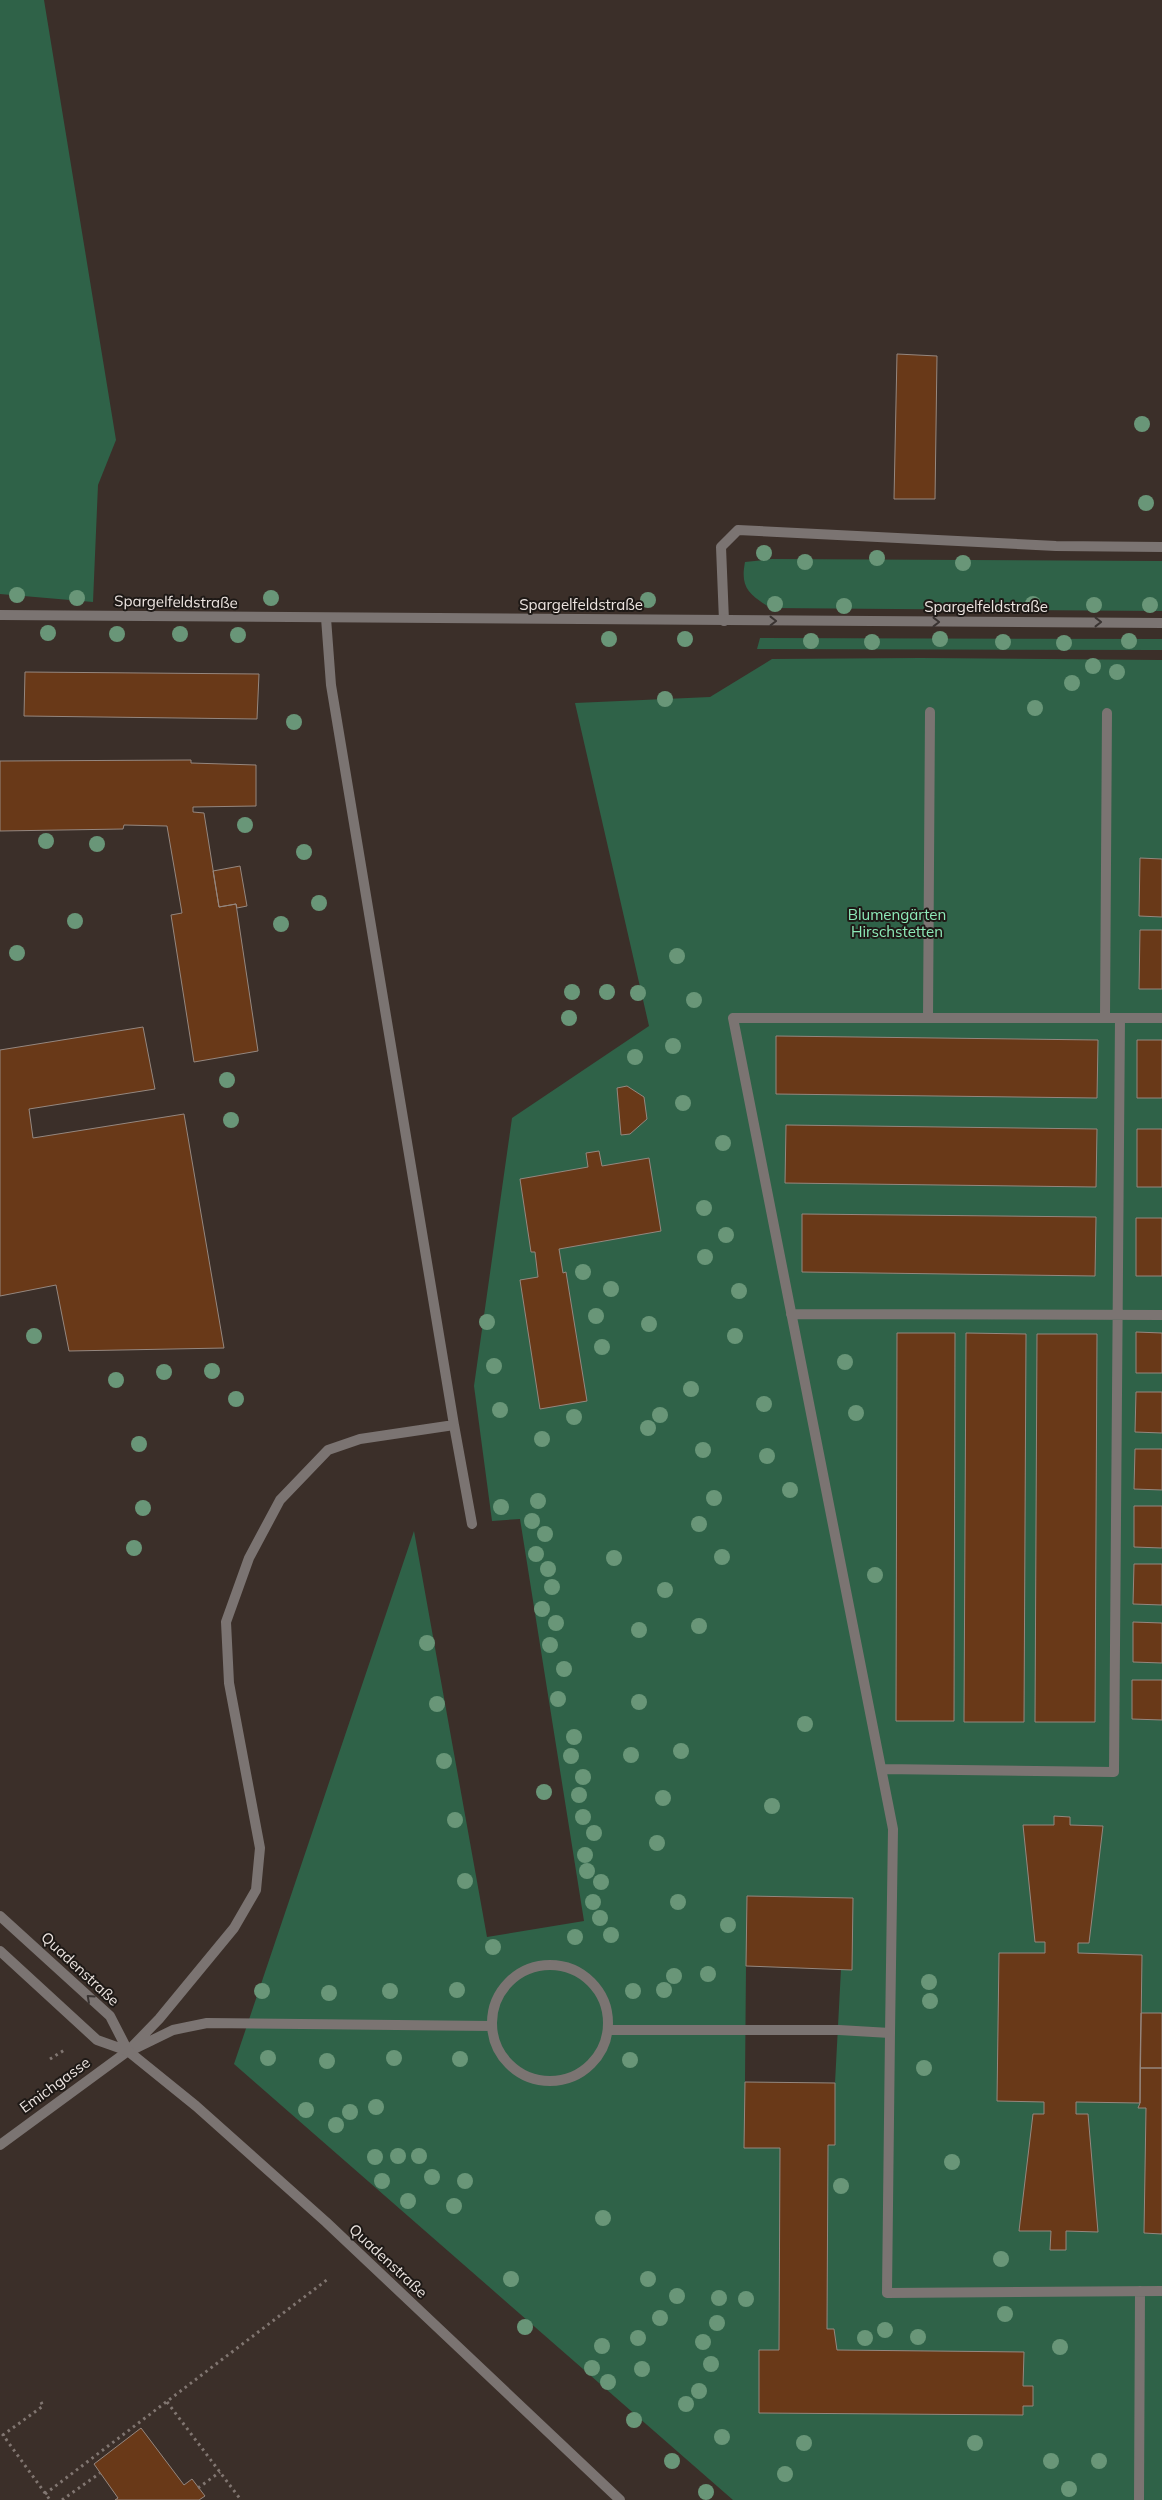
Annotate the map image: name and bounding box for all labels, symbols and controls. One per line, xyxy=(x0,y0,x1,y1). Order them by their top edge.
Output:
street label: Spargelfeldstraße xyxy=(114,591,238,612)
street label: Spargelfeldstraße xyxy=(519,595,643,614)
street label: Spargelfeldstraße xyxy=(924,597,1048,616)
one-way arrow xyxy=(770,616,777,626)
one-way arrow xyxy=(932,617,940,627)
one-way arrow xyxy=(1094,617,1102,628)
park label: Blumengärten Hirschstetten xyxy=(848,905,946,941)
street label: Quadenstraße xyxy=(37,1928,123,2010)
one-way arrow xyxy=(87,1995,96,2004)
street label: Emichgasse xyxy=(16,2053,94,2117)
street label: Quadenstraße xyxy=(345,2220,431,2302)

